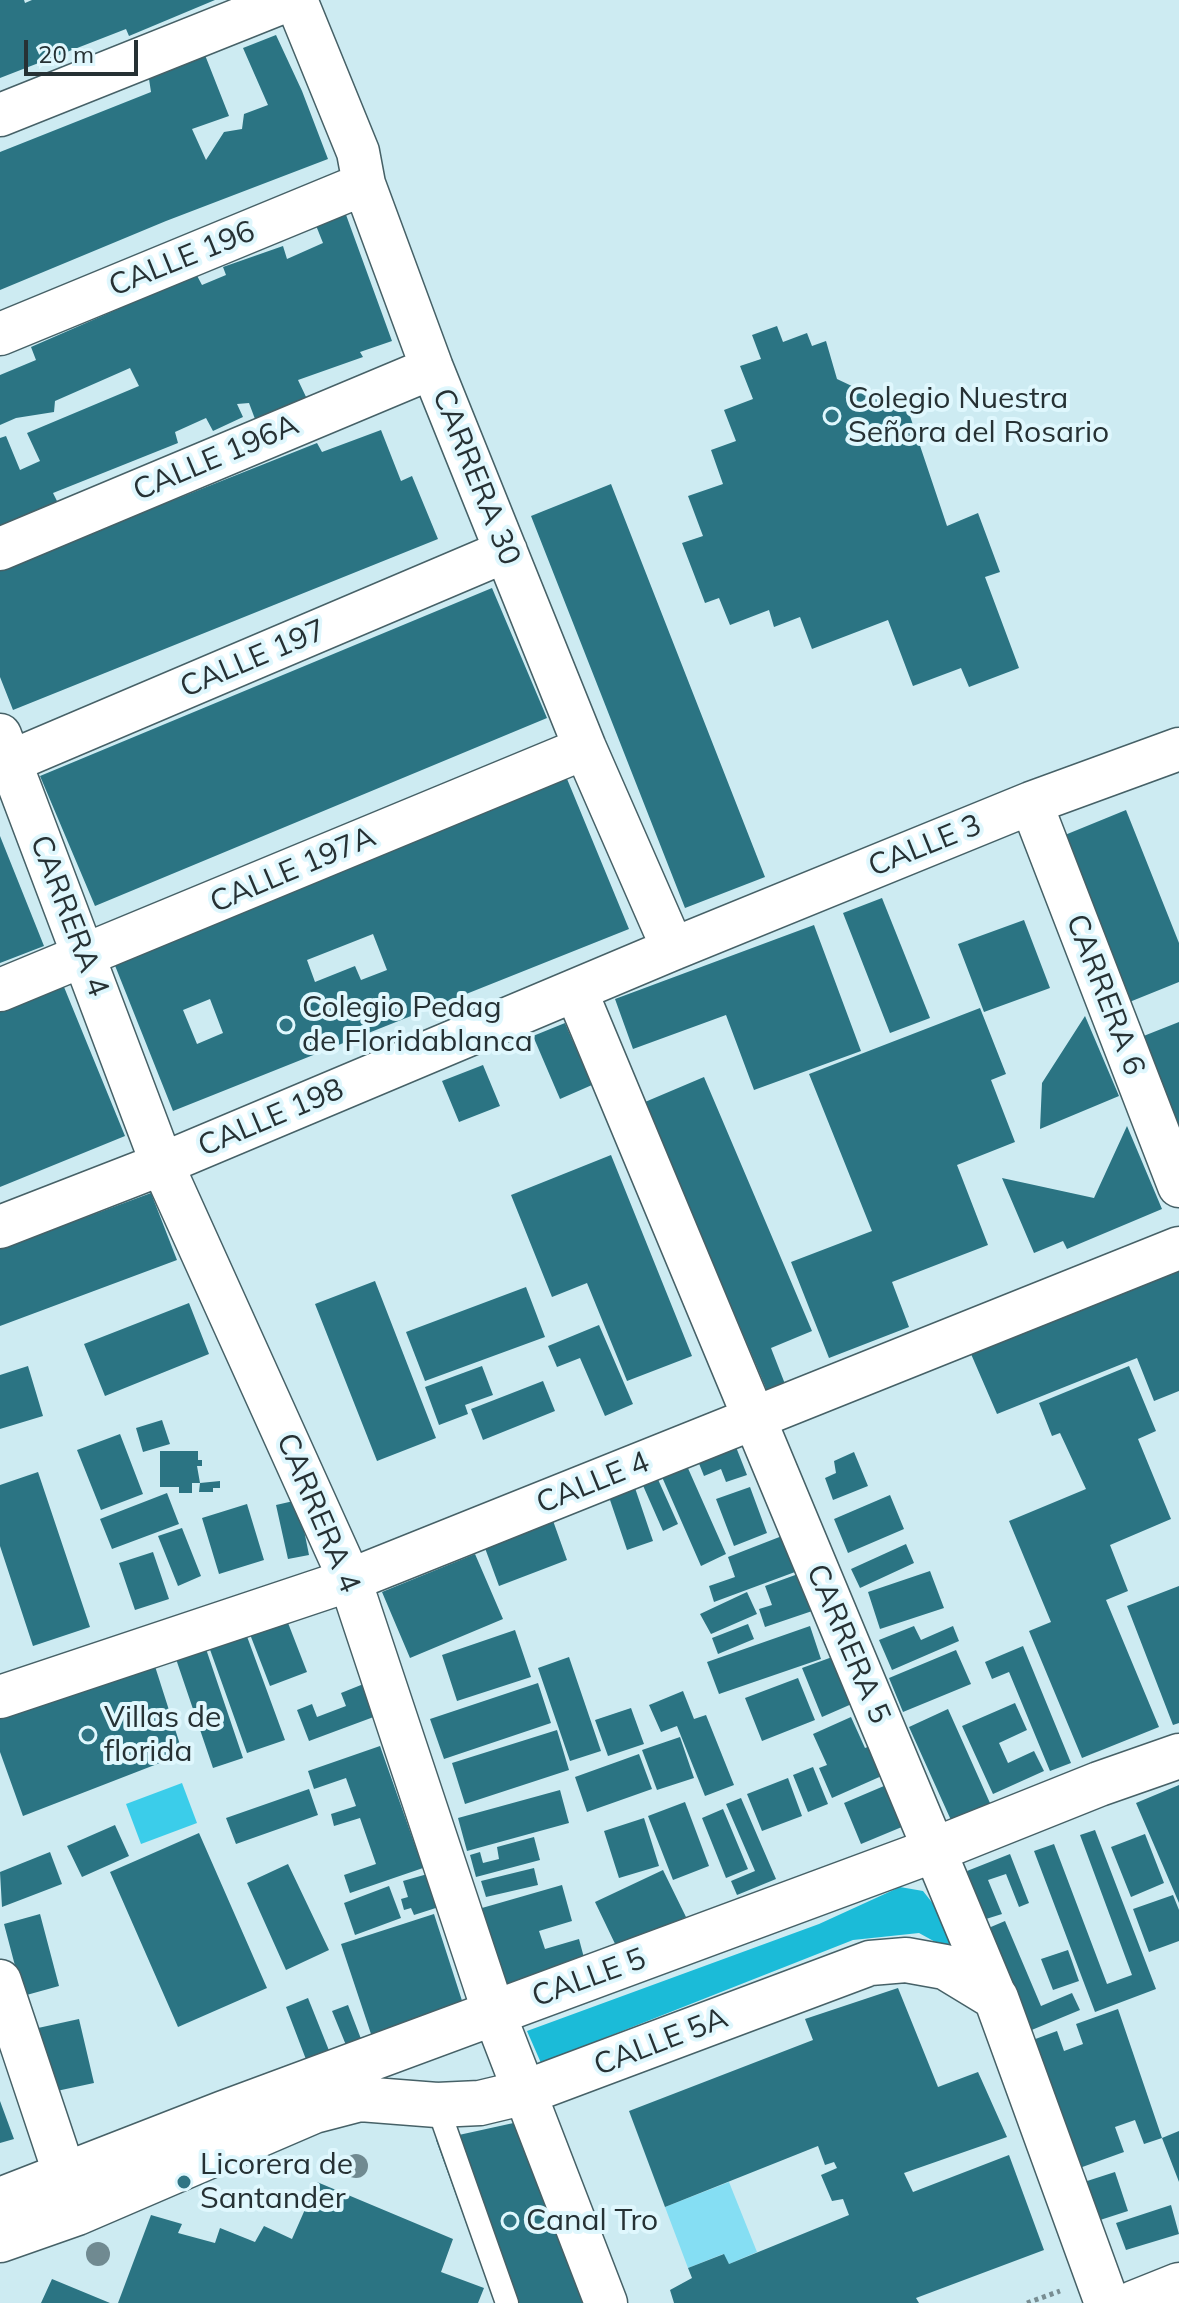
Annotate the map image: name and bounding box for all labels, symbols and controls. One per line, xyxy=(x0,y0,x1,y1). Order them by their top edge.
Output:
scale bar xyxy=(28,24,142,74)
text: 20 m xyxy=(38,39,94,69)
street label: CALLE 196 xyxy=(104,213,260,305)
place label: Colegio Nuestra Señora del Rosario xyxy=(848,381,1109,452)
street label: CARRERA 30 xyxy=(424,383,528,571)
street label: CALLE 196A xyxy=(128,407,304,509)
marker: Colegio Nuestra Señora del Rosario xyxy=(823,407,841,425)
street label: CALLE 197 xyxy=(175,612,331,706)
street label: CALLE 3 xyxy=(863,807,987,885)
street label: CALLE 197A xyxy=(205,819,381,921)
street label: CARRERA 4 xyxy=(22,830,116,1002)
street label: CARRERA 6 xyxy=(1058,909,1152,1081)
place label: Colegio Pedag de Floridablanca xyxy=(302,990,533,1060)
marker: Colegio Pedag de Floridablanca xyxy=(277,1016,295,1034)
street label: CALLE 198 xyxy=(193,1071,349,1165)
street label: CARRERA 4 xyxy=(268,1428,368,1598)
street label: CALLE 4 xyxy=(531,1444,655,1522)
street label: CARRERA 5 xyxy=(798,1559,898,1729)
place label: Villas de florida xyxy=(104,1700,221,1770)
marker: Villas de florida xyxy=(79,1726,97,1744)
street label: CALLE 5 xyxy=(527,1941,651,2015)
street label: CALLE 5A xyxy=(589,2000,733,2084)
place label: Licorera de Santander xyxy=(200,2147,353,2218)
marker: Licorera de Santander xyxy=(175,2173,193,2191)
place label: Canal Tro xyxy=(526,2203,658,2239)
marker: Canal Tro xyxy=(501,2212,519,2230)

